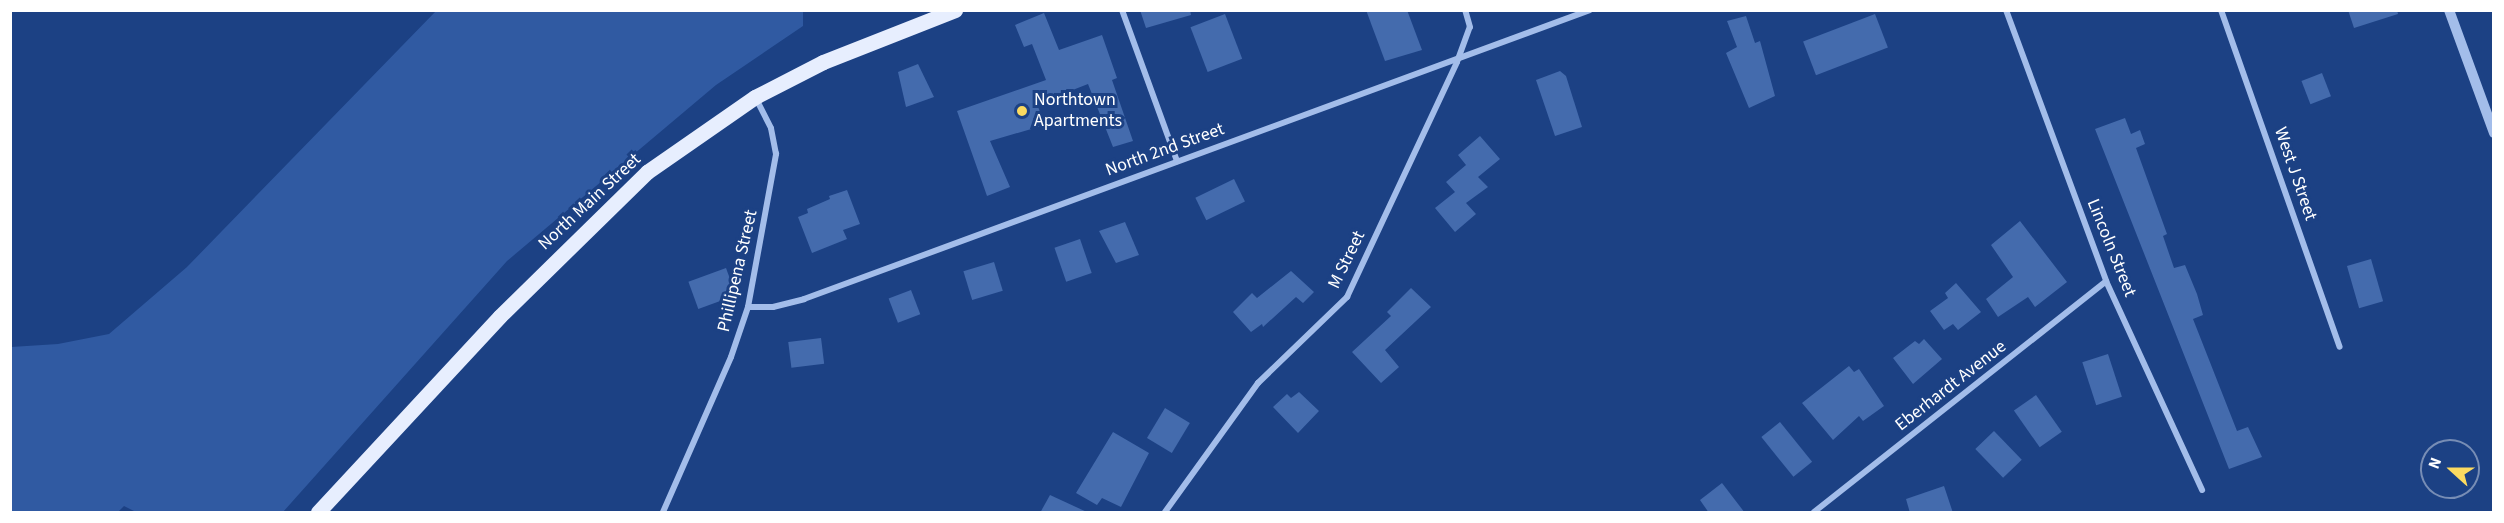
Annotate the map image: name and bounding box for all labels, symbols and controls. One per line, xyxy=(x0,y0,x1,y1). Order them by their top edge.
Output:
place label: Northtown Apartments xyxy=(1034,90,1122,132)
marker: Northtown Apartments xyxy=(1015,104,1029,118)
street label: North 2nd Street xyxy=(1103,119,1227,181)
street label: West J Street xyxy=(2269,125,2321,223)
street label: North Main Street xyxy=(534,149,646,255)
street label: Lincoln Street xyxy=(2082,196,2140,300)
street label: Phillipena Street xyxy=(713,208,763,334)
street label: M Street xyxy=(1324,228,1370,292)
street label: Eberhardt Avenue xyxy=(1891,336,2011,436)
north arrow xyxy=(2420,439,2480,499)
text: N xyxy=(2423,454,2447,472)

